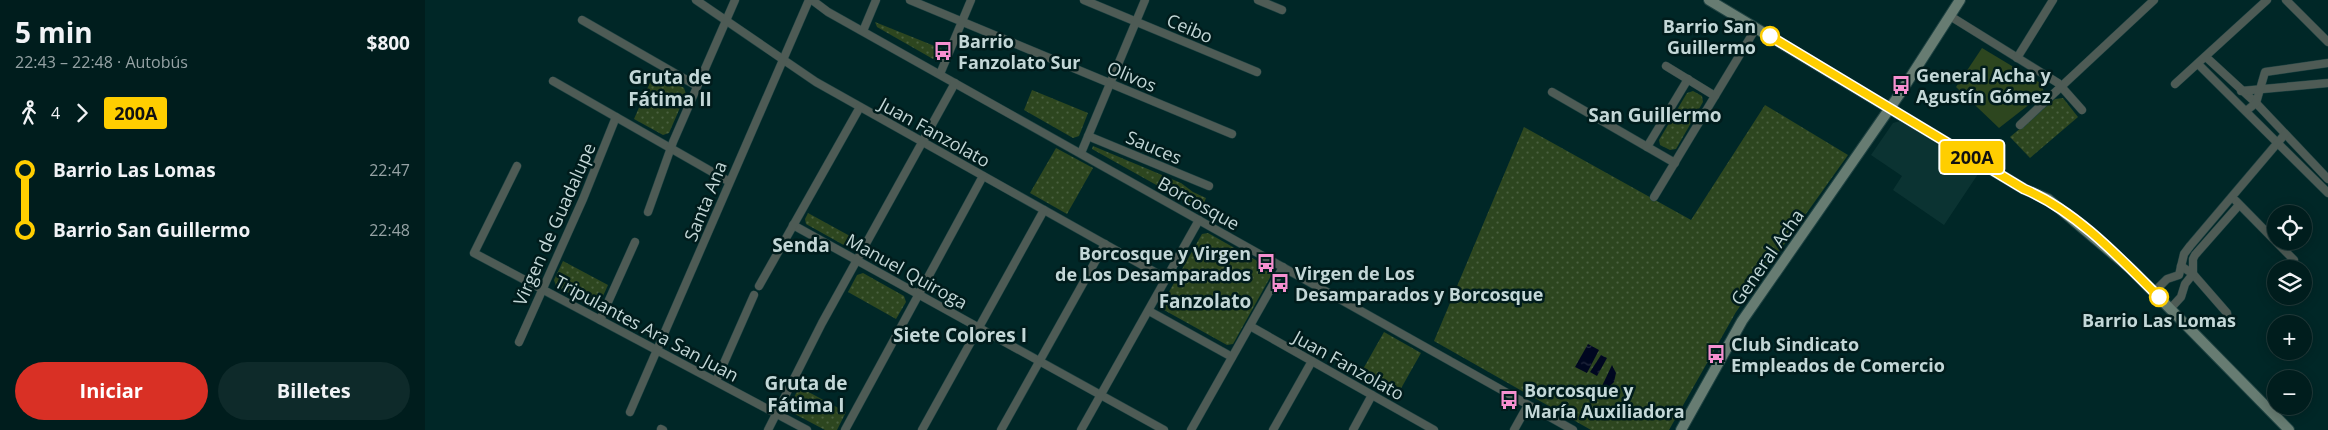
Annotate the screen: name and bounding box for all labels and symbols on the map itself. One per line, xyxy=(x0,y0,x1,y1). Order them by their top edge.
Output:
street label: Ceibo xyxy=(1163,8,1217,48)
place label: Barrio San Guillermo xyxy=(1663,14,1756,59)
marker: Barrio San Guillermo xyxy=(1760,26,1780,46)
place label: Barrio Fanzolato Sur xyxy=(958,29,1080,74)
bus stop icon: Barrio Fanzolato Sur xyxy=(932,40,954,62)
street label: Olivos xyxy=(1104,55,1160,97)
place label: General Acha y Agustín Gómez xyxy=(1916,63,2051,108)
district label: Gruta de Fátima II xyxy=(628,64,712,112)
bus stop icon: General Acha y Agustín Gómez xyxy=(1890,74,1912,96)
street label: Juan Fanzolato xyxy=(874,91,995,172)
district label: San Guillermo xyxy=(1588,102,1722,128)
street label: Sauces xyxy=(1123,125,1185,169)
street label: Virgen de Guadalupe xyxy=(507,139,601,309)
line badge: 200A xyxy=(1937,141,2007,173)
street label: Santa Ana xyxy=(678,157,732,245)
street label: Borcosque xyxy=(1154,171,1244,235)
street label: General Acha xyxy=(1725,204,1809,310)
street label: Manuel Quiroga xyxy=(842,228,972,314)
district label: Senda xyxy=(772,232,830,258)
place label: Borcosque y Virgen de Los Desamparados xyxy=(1055,241,1251,286)
bus stop icon: Borcosque y Virgen de Los Desamparados xyxy=(1255,252,1277,274)
place label: Virgen de Los Desamparados y Borcosque xyxy=(1295,261,1543,306)
street label: Tripulantes Ara San Juan xyxy=(551,269,743,387)
bus stop icon: Virgen de Los Desamparados y Borcosque xyxy=(1269,272,1291,294)
marker: Barrio Las Lomas xyxy=(2149,287,2169,307)
district label: Fanzolato xyxy=(1159,288,1251,314)
place label: Barrio Las Lomas xyxy=(2082,308,2236,332)
district label: Siete Colores I xyxy=(893,322,1027,348)
street label: Juan Fanzolato xyxy=(1288,324,1409,405)
place label: Club Sindicato Empleados de Comercio xyxy=(1731,332,1945,377)
bus stop icon: Club Sindicato Empleados de Comercio xyxy=(1705,343,1727,365)
district label: Gruta de Fátima I xyxy=(765,370,847,418)
place label: Borcosque y María Auxiliadora xyxy=(1524,378,1685,423)
bus stop icon: Borcosque y María Auxiliadora xyxy=(1498,389,1520,411)

